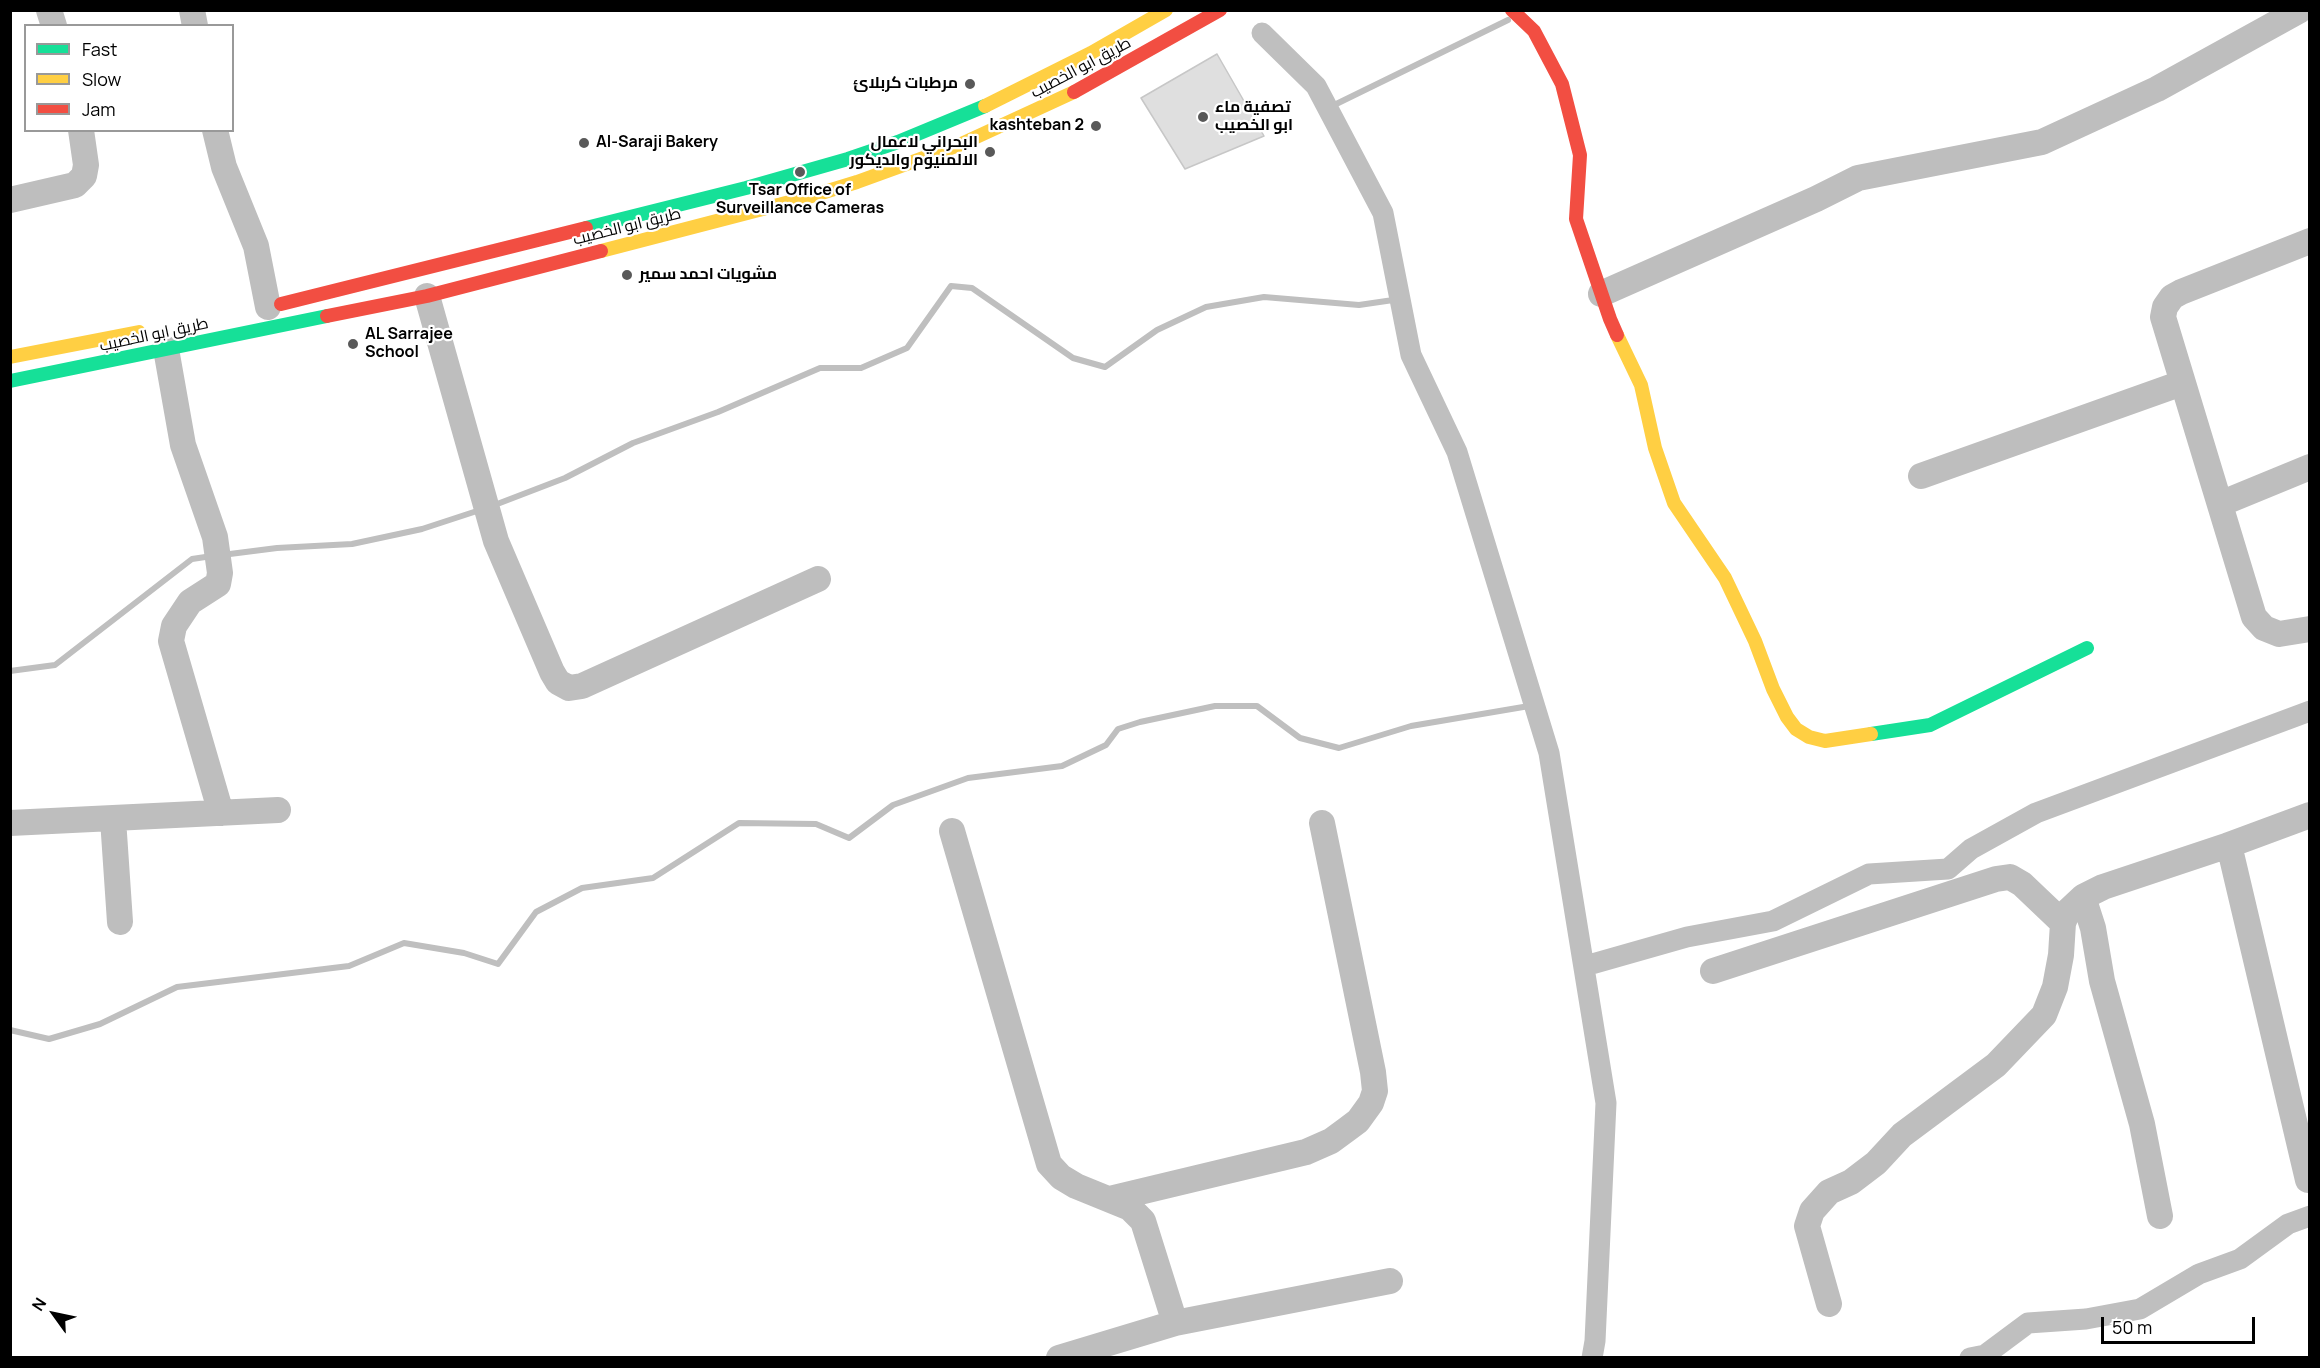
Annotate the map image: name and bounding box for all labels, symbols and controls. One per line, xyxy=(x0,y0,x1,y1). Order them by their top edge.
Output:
legend xyxy=(24,24,234,132)
street label: طريق ابو الخصيب xyxy=(1028,34,1134,102)
text: Fast xyxy=(82,37,117,61)
text: Slow xyxy=(82,67,121,91)
place label: مرطبات كربلائ xyxy=(853,74,958,94)
marker: مرطبات كربلائ xyxy=(963,77,977,91)
text: Jam xyxy=(82,97,116,121)
place label: تصفية ماء ابو الخصيب xyxy=(1215,98,1293,136)
marker: تصفية ماء ابو الخصيب xyxy=(1196,110,1210,124)
place label: kashteban 2 xyxy=(990,116,1084,136)
marker: kashteban 2 xyxy=(1089,119,1103,133)
place label: Al-Saraji Bakery xyxy=(596,133,718,153)
place label: البحراني لاعمال الالمنيوم والديكور xyxy=(850,133,978,171)
marker: Al-Saraji Bakery xyxy=(577,136,591,150)
marker: البحراني لاعمال الالمنيوم والديكور xyxy=(983,145,997,159)
marker: Tsar Office of Surveillance Cameras xyxy=(793,165,807,179)
place label: Tsar Office of Surveillance Cameras xyxy=(716,181,884,219)
street label: طريق ابو الخصيب xyxy=(571,204,683,250)
place label: مشويات احمد سمير xyxy=(639,265,777,285)
marker: مشويات احمد سمير xyxy=(620,268,634,282)
street label: طريق ابو الخصيب xyxy=(98,314,210,356)
place label: AL Sarrajee School xyxy=(365,325,453,363)
marker: AL Sarrajee School xyxy=(346,337,360,351)
north arrow xyxy=(24,1284,84,1344)
text: N xyxy=(27,1293,51,1315)
scale bar xyxy=(2104,1305,2258,1343)
text: 50 m xyxy=(2112,1315,2152,1339)

